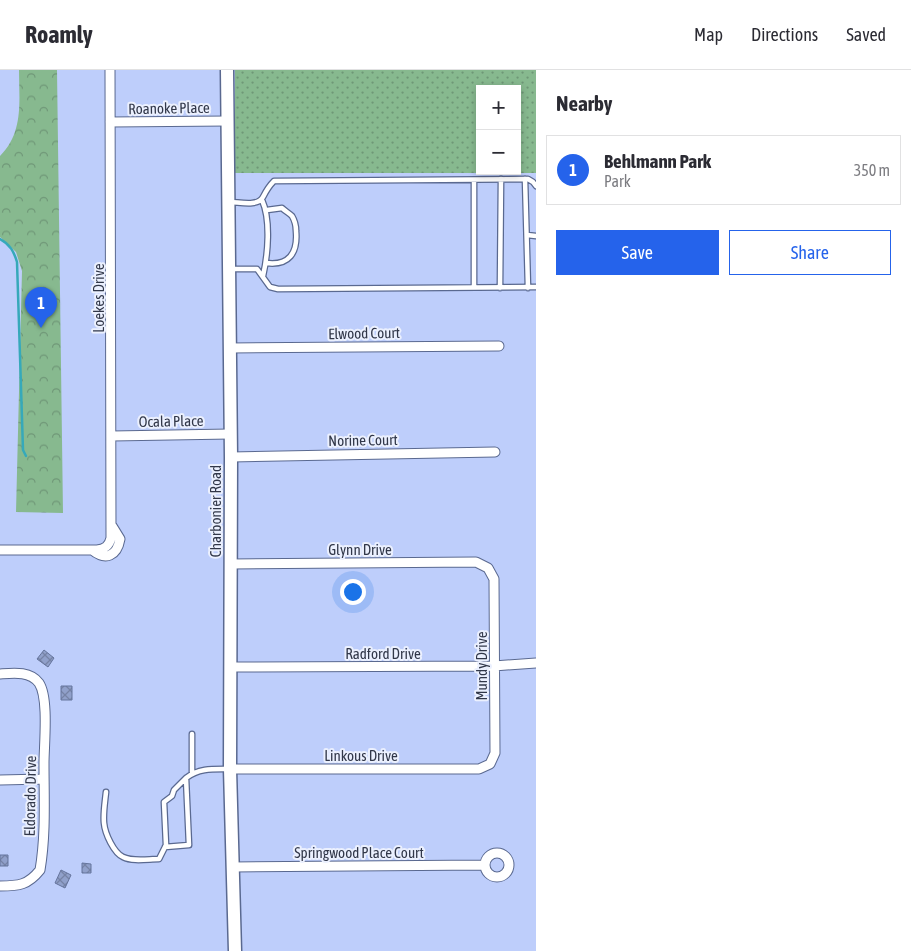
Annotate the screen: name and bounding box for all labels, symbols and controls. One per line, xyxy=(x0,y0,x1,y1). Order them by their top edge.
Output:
text: Roamly xyxy=(25,21,93,48)
text: Map xyxy=(694,24,723,45)
text: Directions xyxy=(751,24,818,45)
text: Saved xyxy=(846,24,886,45)
map controls xyxy=(476,85,521,175)
button: + xyxy=(476,85,521,130)
text: Nearby xyxy=(556,91,612,115)
street label: Roanoke Place xyxy=(128,99,210,117)
button: − xyxy=(476,130,521,175)
text: Behlmann Park xyxy=(604,150,711,172)
text: 1 xyxy=(569,161,577,179)
text: 350 m xyxy=(854,161,890,179)
text: Park xyxy=(604,172,631,190)
button: Save xyxy=(556,230,719,275)
button: Share xyxy=(729,230,891,275)
street label: Loekes Drive xyxy=(90,263,107,333)
pin: 1 xyxy=(25,287,57,328)
street label: Elwood Court xyxy=(328,324,400,342)
street label: Ocala Place xyxy=(138,412,204,430)
street label: Norine Court xyxy=(328,431,398,449)
street label: Charbonier Road xyxy=(207,465,224,557)
street label: Glynn Drive xyxy=(328,541,392,558)
your location xyxy=(340,579,366,605)
street label: Mundy Drive xyxy=(473,631,490,701)
street label: Radford Drive xyxy=(345,645,421,662)
street label: Linkous Drive xyxy=(324,747,398,764)
street label: Eldorado Drive xyxy=(21,755,39,837)
street label: Springwood Place Court xyxy=(294,844,424,861)

